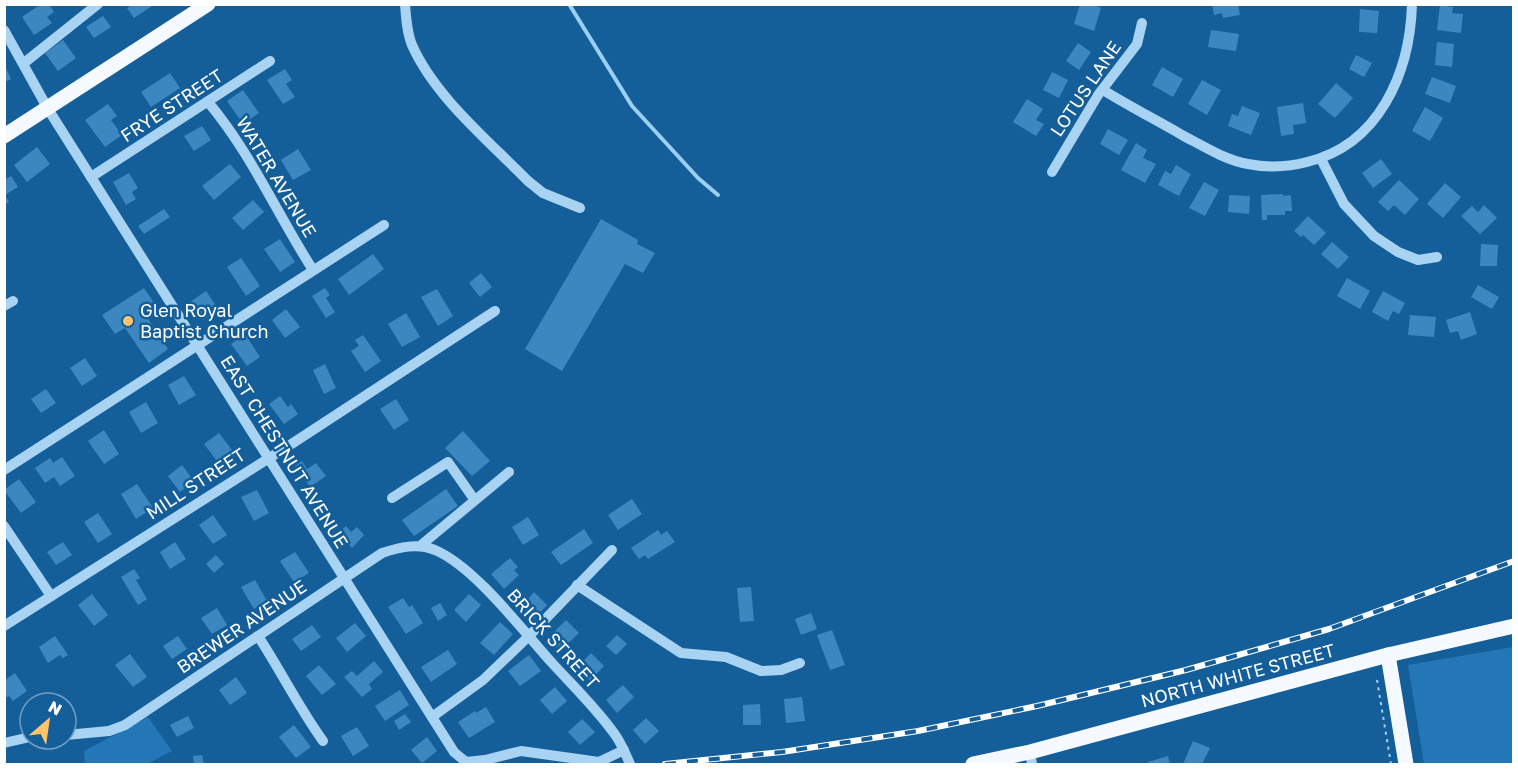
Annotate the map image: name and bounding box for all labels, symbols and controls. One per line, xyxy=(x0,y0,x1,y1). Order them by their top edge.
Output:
street label: LOTUS LANE xyxy=(1045,37,1125,140)
street label: FRYE STREET xyxy=(116,64,227,146)
street label: WATER AVENUE xyxy=(232,112,322,241)
place label: Glen Royal Baptist Church xyxy=(140,299,268,342)
marker: Glen Royal Baptist Church xyxy=(121,314,135,328)
street label: EAST CHESTNUT AVENUE xyxy=(216,351,353,552)
street label: MILL STREET xyxy=(142,443,249,523)
street label: BREWER AVENUE xyxy=(172,575,310,678)
street label: BRICK STREET xyxy=(503,584,604,693)
street label: NORTH WHITE STREET xyxy=(1138,639,1337,712)
north arrow xyxy=(18,691,78,751)
text: N xyxy=(45,696,65,720)

